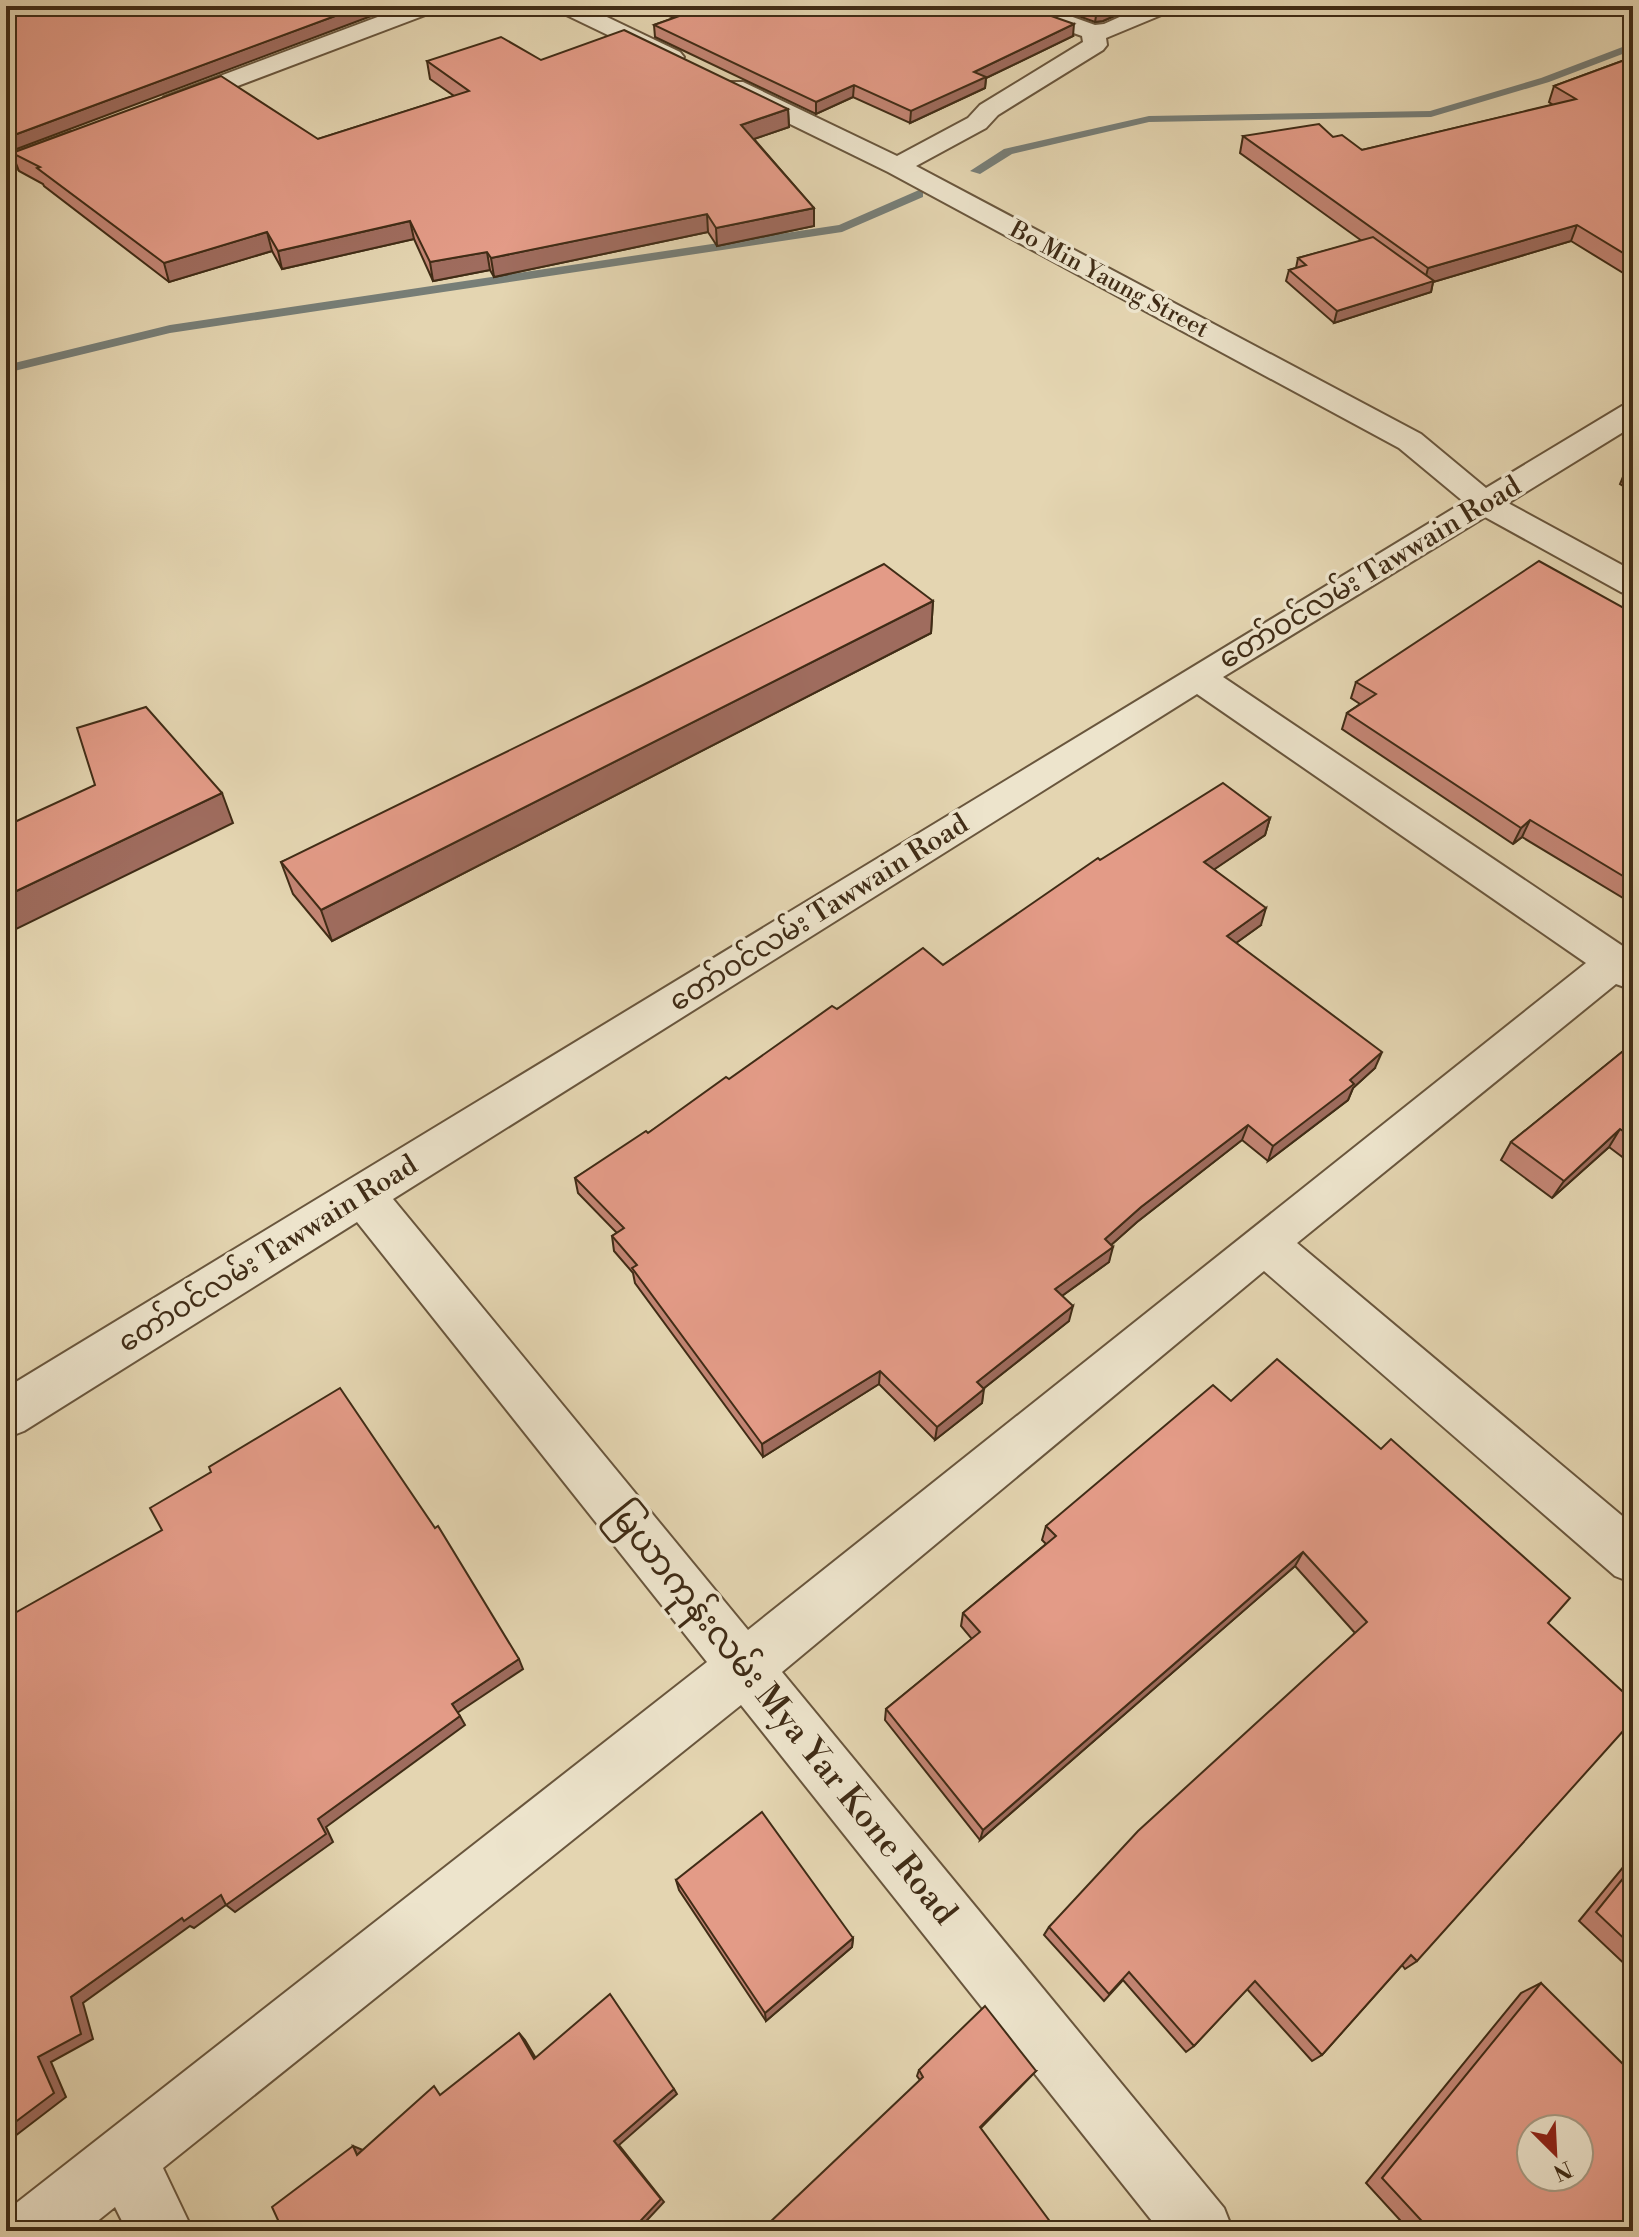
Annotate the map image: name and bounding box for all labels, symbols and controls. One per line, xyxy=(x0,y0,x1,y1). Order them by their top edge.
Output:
street label: Bo Min Yaung Street xyxy=(1004,214,1214,345)
street label: တော်ဝင်လမ်း Tawwain Road xyxy=(1212,467,1527,677)
street label: တော်ဝင်လမ်း Tawwain Road xyxy=(662,805,975,1020)
street label: တော်ဝင်လမ်း Tawwain Road xyxy=(111,1146,424,1361)
street label: မြယာကုန်းလမ်း Mya Yar Kone Road xyxy=(595,1491,969,1937)
north arrow xyxy=(1515,2113,1595,2193)
text: N xyxy=(1549,2154,1576,2186)

